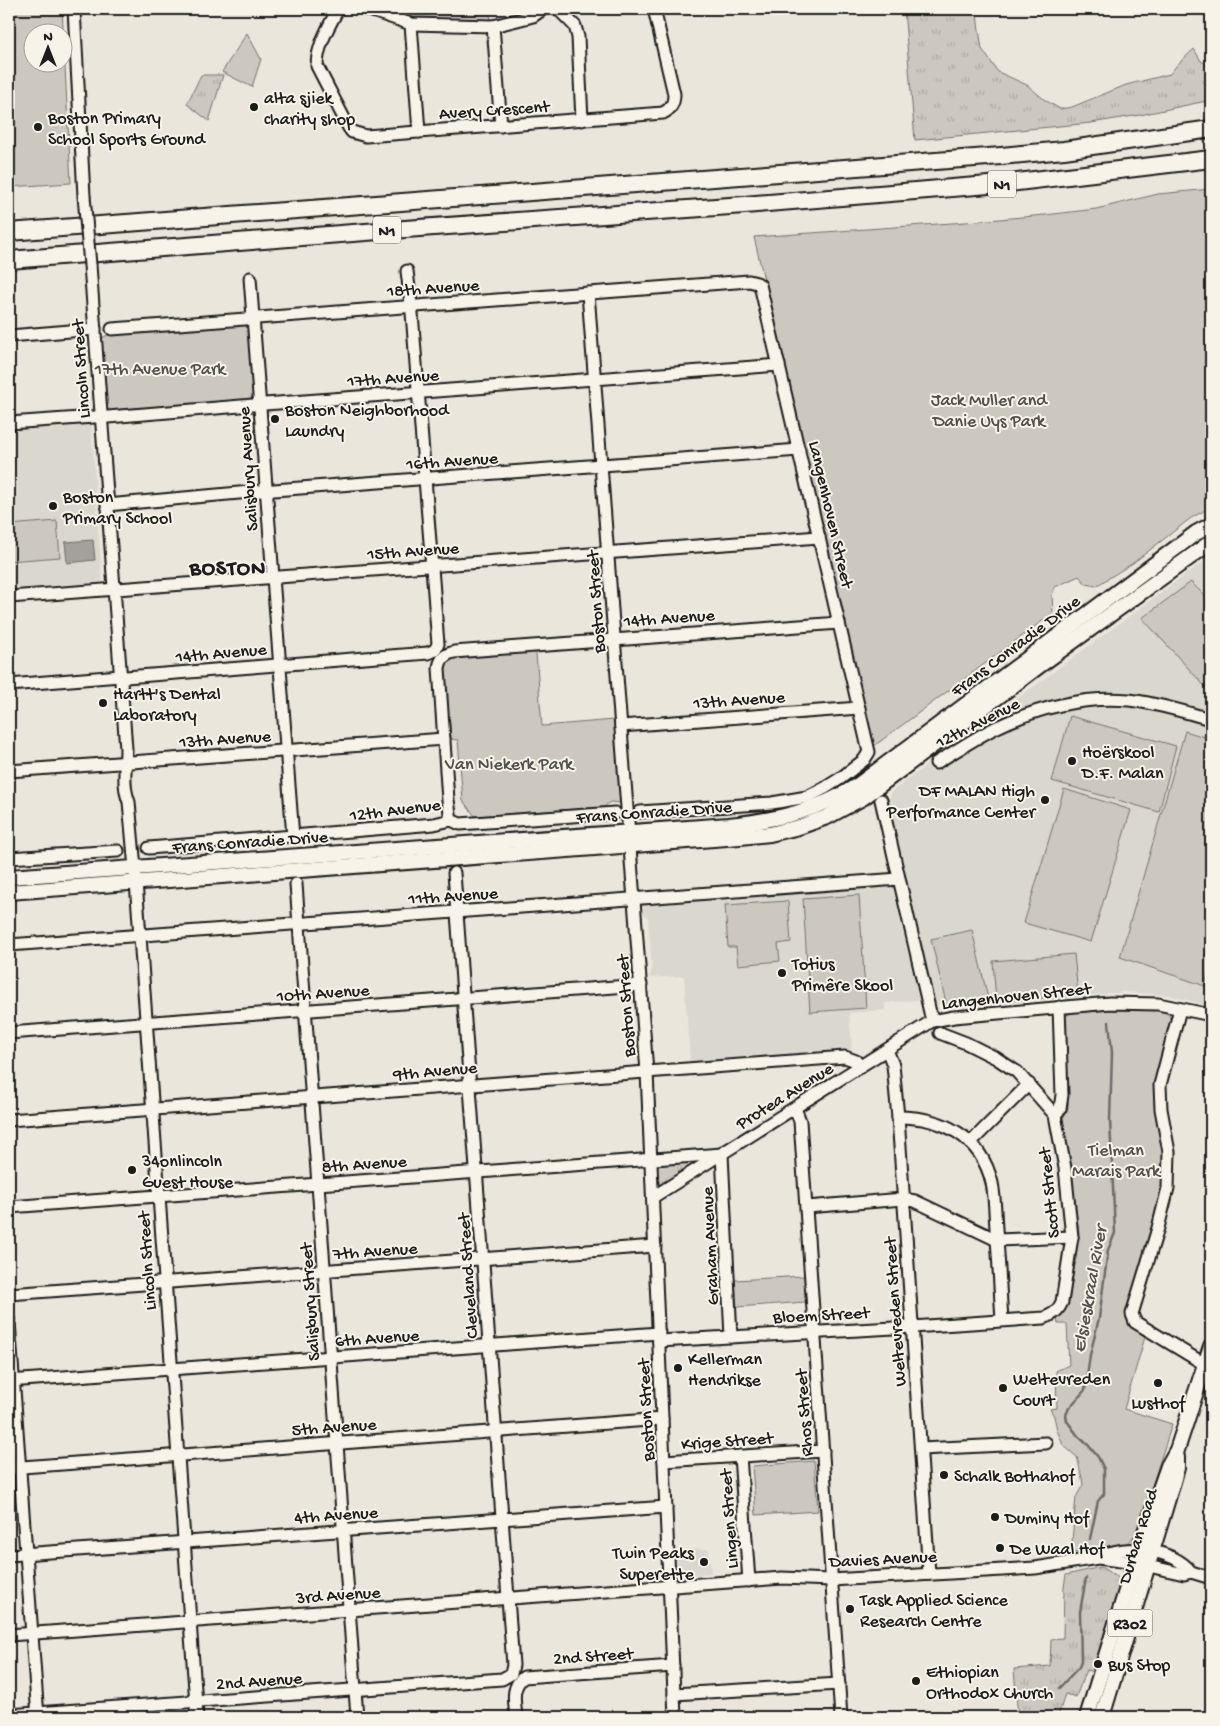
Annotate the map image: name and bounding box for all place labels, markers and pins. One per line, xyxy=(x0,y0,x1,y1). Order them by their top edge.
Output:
place label: alta sjiek charity shop xyxy=(264,89,355,131)
marker: alta sjiek charity shop xyxy=(248,101,260,113)
place label: Boston Primary School Sports Ground xyxy=(47,109,206,151)
marker: Boston Primary School Sports Ground xyxy=(32,121,44,133)
place label: Boston Neighborhood Laundry xyxy=(284,401,450,443)
marker: Boston Neighborhood Laundry xyxy=(269,413,281,425)
place label: Boston Primary School xyxy=(62,488,172,530)
marker: Boston Primary School xyxy=(47,500,59,512)
place label: Hartt's Dental Laboratory xyxy=(113,685,221,727)
marker: Hartt's Dental Laboratory xyxy=(97,697,109,709)
place label: Hoërskool D.F. Malan xyxy=(1081,743,1164,785)
marker: Hoërskool D.F. Malan xyxy=(1066,755,1078,767)
place label: DF MALAN High Performance Center xyxy=(886,782,1037,824)
marker: DF MALAN High Performance Center xyxy=(1039,794,1051,806)
place label: Totius Primêre Skool xyxy=(791,955,893,997)
marker: Totius Primêre Skool xyxy=(776,967,788,979)
place label: 34onlincoln Guest House xyxy=(141,1152,234,1194)
marker: 34onlincoln Guest House xyxy=(126,1164,138,1176)
place label: Kellerman Hendrikse xyxy=(688,1350,763,1392)
marker: Kellerman Hendrikse xyxy=(672,1362,684,1374)
place label: Weltevreden Court xyxy=(1013,1370,1111,1412)
marker: Lusthof xyxy=(1152,1377,1164,1389)
marker: Weltevreden Court xyxy=(997,1382,1009,1394)
place label: Lusthof xyxy=(1131,1394,1186,1415)
place label: Schalk Bothahof xyxy=(954,1467,1076,1488)
marker: Schalk Bothahof xyxy=(938,1469,950,1481)
place label: Duminy Hof xyxy=(1004,1509,1090,1530)
marker: Duminy Hof xyxy=(989,1511,1001,1523)
place label: De Waal Hof xyxy=(1009,1540,1105,1561)
marker: De Waal Hof xyxy=(994,1542,1006,1554)
place label: Twin Peaks Superette xyxy=(612,1544,695,1586)
marker: Twin Peaks Superette xyxy=(698,1556,710,1568)
place label: Task Applied Science Research Centre xyxy=(859,1591,1008,1633)
marker: Task Applied Science Research Centre xyxy=(844,1603,856,1615)
place label: Bus Stop xyxy=(1107,1656,1171,1677)
marker: Bus Stop xyxy=(1092,1658,1104,1670)
place label: Ethiopian Orthodox Church xyxy=(926,1663,1054,1705)
marker: Ethiopian Orthodox Church xyxy=(910,1675,922,1687)

